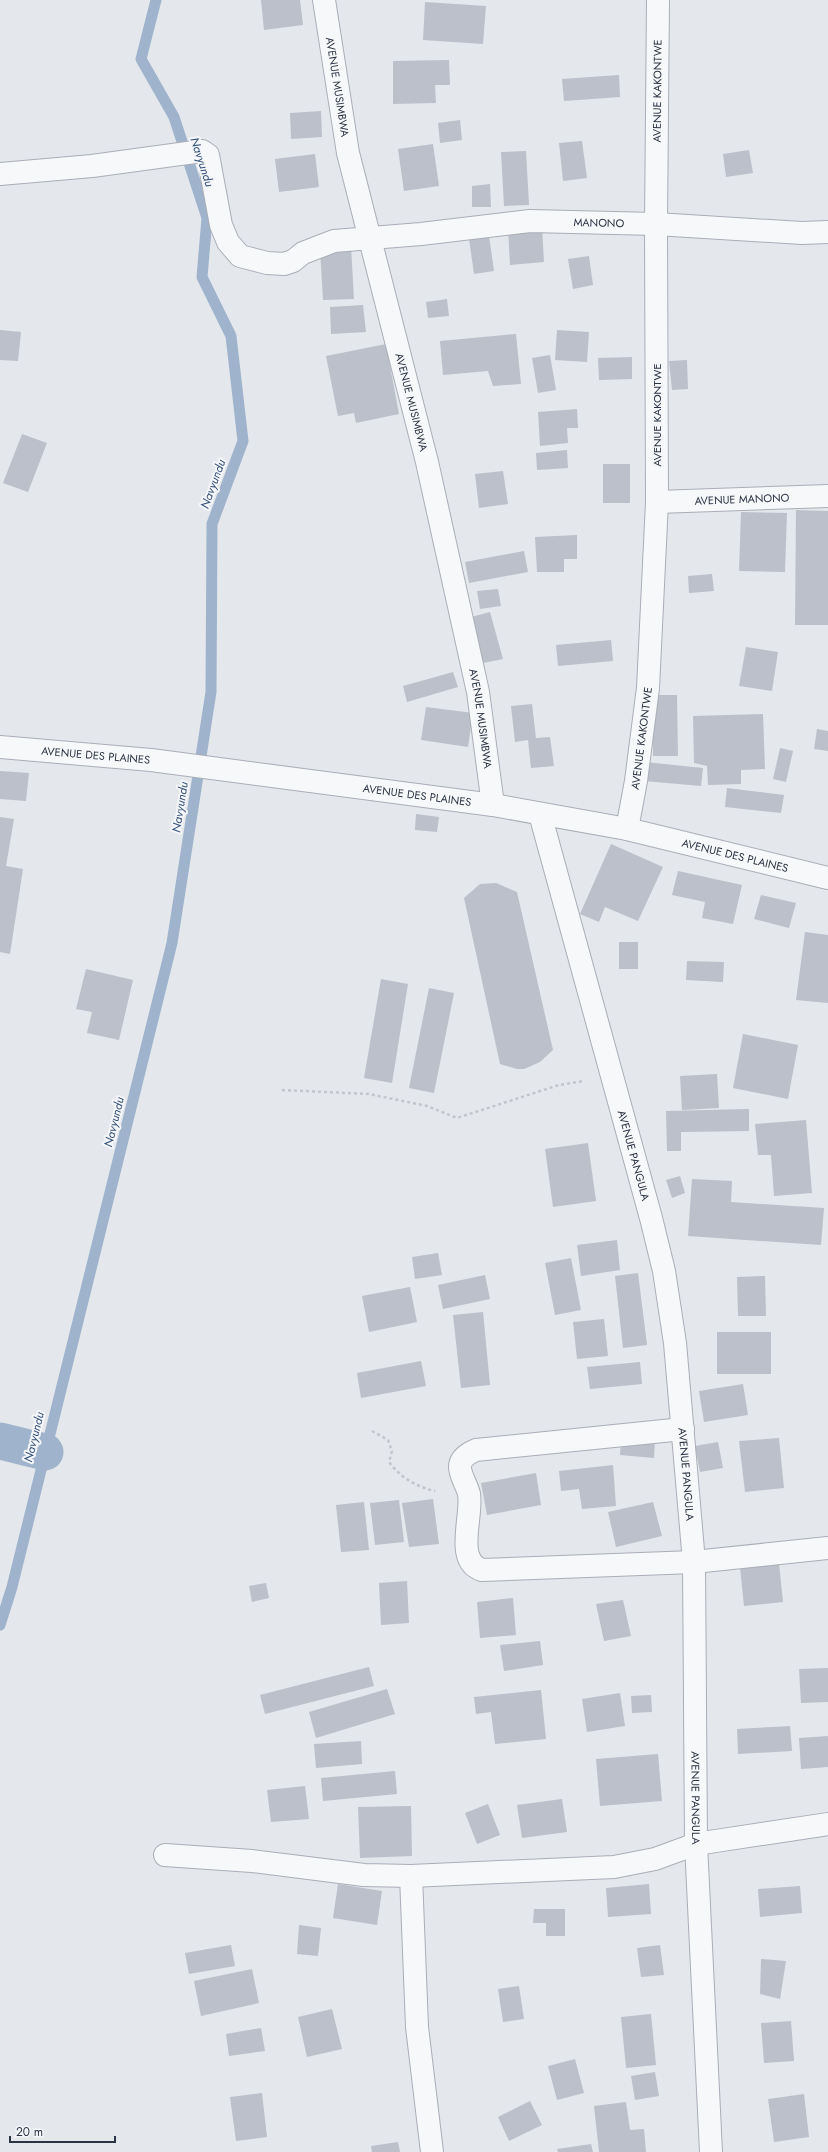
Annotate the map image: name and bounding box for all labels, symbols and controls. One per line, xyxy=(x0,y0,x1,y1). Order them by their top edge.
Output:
street label: AVENUE MUSIMBWA xyxy=(322,36,353,139)
street label: AVENUE KAKONTWE xyxy=(649,39,666,142)
water label: Navyundu xyxy=(186,135,218,189)
street label: MANONO xyxy=(573,214,625,231)
street label: AVENUE MUSIMBWA xyxy=(391,351,432,454)
street label: AVENUE KAKONTWE xyxy=(649,364,665,466)
water label: Navyundu xyxy=(196,457,230,511)
street label: AVENUE MANONO xyxy=(694,489,790,509)
street label: AVENUE MUSIMBWA xyxy=(465,667,496,770)
street label: AVENUE KAKONTWE xyxy=(627,686,656,791)
street label: AVENUE DES PLAINES xyxy=(41,743,151,768)
water label: Navyundu xyxy=(167,780,193,834)
street label: AVENUE DES PLAINES xyxy=(362,780,472,810)
street label: AVENUE DES PLAINES xyxy=(680,835,790,876)
water label: Navyundu xyxy=(99,1095,129,1149)
street label: AVENUE PANGULA xyxy=(614,1108,654,1203)
water label: Navyundu xyxy=(19,1410,49,1464)
street label: AVENUE PANGULA xyxy=(674,1427,698,1522)
street label: AVENUE PANGULA xyxy=(687,1751,704,1845)
scale bar xyxy=(10,2118,115,2144)
text: 20 m xyxy=(16,2123,43,2141)

